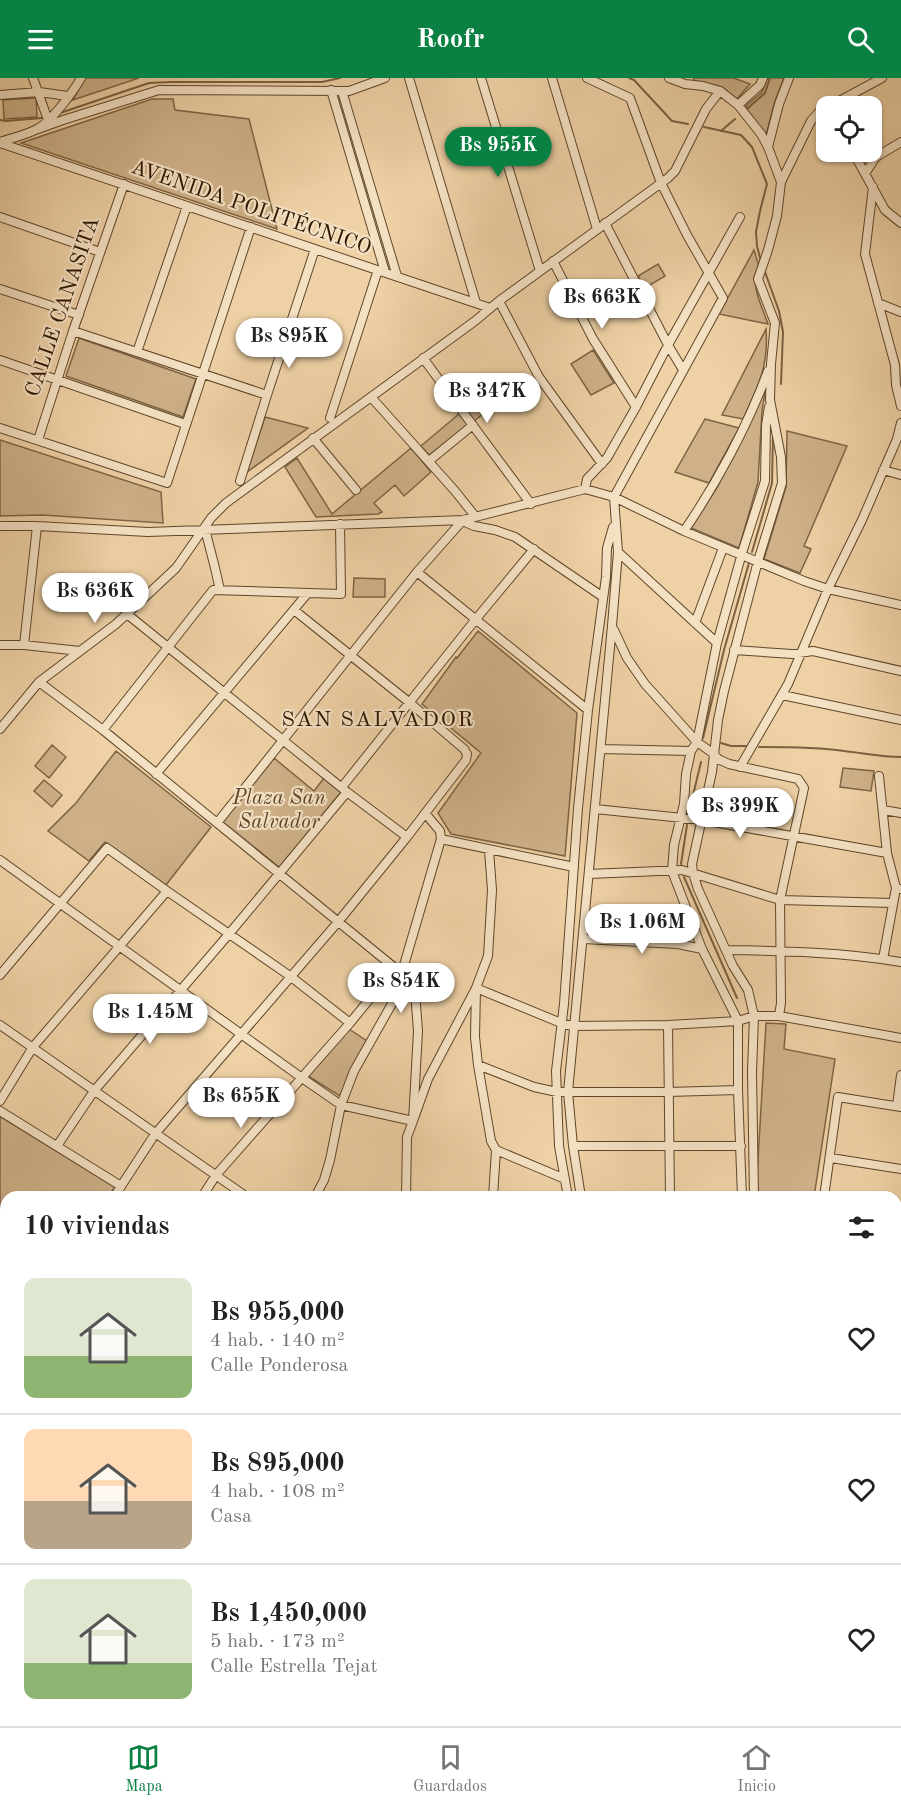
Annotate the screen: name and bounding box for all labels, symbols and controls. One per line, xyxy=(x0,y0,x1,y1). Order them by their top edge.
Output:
icon: menu xyxy=(24,23,57,56)
icon: search xyxy=(844,23,877,56)
text: Roofr xyxy=(416,26,485,53)
map controls xyxy=(816,96,882,162)
button: locate xyxy=(816,96,882,162)
pin: Bs 955K xyxy=(443,127,553,178)
text: Bs 955K xyxy=(459,136,537,156)
street label: AVENIDA POLITÉCNICO xyxy=(128,153,375,259)
street label: CALLE CANASITA xyxy=(22,214,104,400)
pin: Bs 663K xyxy=(547,279,657,330)
text: Bs 663K xyxy=(563,288,641,308)
pin: Bs 895K xyxy=(234,318,344,369)
text: Bs 895K xyxy=(250,327,328,347)
pin: Bs 347K xyxy=(432,373,542,424)
text: Bs 347K xyxy=(448,382,526,402)
pin: Bs 636K xyxy=(40,573,150,624)
text: Bs 636K xyxy=(56,582,134,602)
district label: SAN SALVADOR xyxy=(281,709,475,731)
park label: Plaza San Salvador xyxy=(231,788,326,833)
pin: Bs 399K xyxy=(685,788,795,839)
text: Bs 399K xyxy=(701,797,779,817)
pin: Bs 1.06M xyxy=(580,904,704,955)
text: Bs 1.06M xyxy=(599,913,685,933)
pin: Bs 854K xyxy=(346,963,456,1014)
text: Bs 854K xyxy=(362,972,440,992)
pin: Bs 1.45M xyxy=(88,994,212,1045)
text: Bs 1.45M xyxy=(107,1003,193,1023)
pin: Bs 655K xyxy=(186,1078,296,1129)
text: Bs 655K xyxy=(202,1087,280,1107)
icon: filters xyxy=(845,1211,878,1244)
text: 10 viviendas xyxy=(24,1214,170,1240)
text: Bs 955,000 xyxy=(210,1300,345,1326)
icon: home xyxy=(72,1302,144,1374)
icon: heart xyxy=(845,1322,878,1355)
text: 4 hab. · 140 m² xyxy=(210,1331,344,1351)
text: Calle Ponderosa xyxy=(210,1356,348,1376)
text: Bs 895,000 xyxy=(210,1451,345,1477)
icon: home xyxy=(72,1453,144,1525)
icon: heart xyxy=(845,1473,878,1506)
text: 4 hab. · 108 m² xyxy=(210,1482,344,1502)
text: Casa xyxy=(210,1507,252,1527)
text: Bs 1,450,000 xyxy=(210,1601,367,1627)
icon: home xyxy=(72,1603,144,1675)
icon: heart xyxy=(845,1623,878,1656)
text: 5 hab. · 173 m² xyxy=(210,1632,344,1652)
text: Calle Estrella Tejat xyxy=(210,1657,377,1677)
tab: Mapa xyxy=(125,1741,163,1797)
tab: Guardados xyxy=(413,1741,487,1797)
tab: Inicio xyxy=(737,1741,776,1797)

